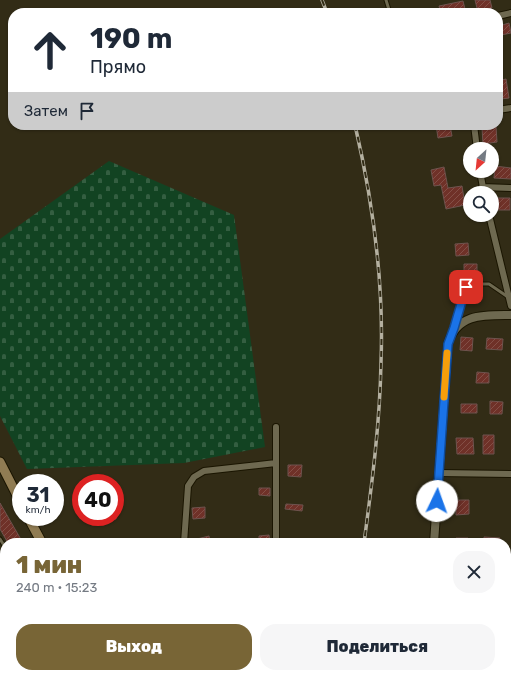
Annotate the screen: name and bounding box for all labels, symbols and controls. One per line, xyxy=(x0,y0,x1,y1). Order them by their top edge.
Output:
text: 190 m xyxy=(90,22,173,55)
icon: ahead xyxy=(24,24,76,76)
text: Прямо xyxy=(90,56,146,78)
icon: arrive xyxy=(76,100,98,122)
text: Затем xyxy=(24,102,68,120)
north arrow xyxy=(463,142,499,178)
map controls xyxy=(463,142,499,222)
button: search xyxy=(463,186,499,222)
pin xyxy=(449,270,483,304)
icon: arrive xyxy=(455,276,477,298)
speed limit sign: 40 xyxy=(72,474,124,526)
position arrow xyxy=(416,480,458,522)
text: 31 xyxy=(27,483,49,507)
text: km/h xyxy=(26,504,50,516)
text: 1 мин xyxy=(16,551,82,579)
button: close xyxy=(453,551,495,593)
text: 240 m · 15:23 xyxy=(16,580,97,595)
button: Выход xyxy=(16,624,252,670)
button: Поделиться xyxy=(260,624,495,670)

